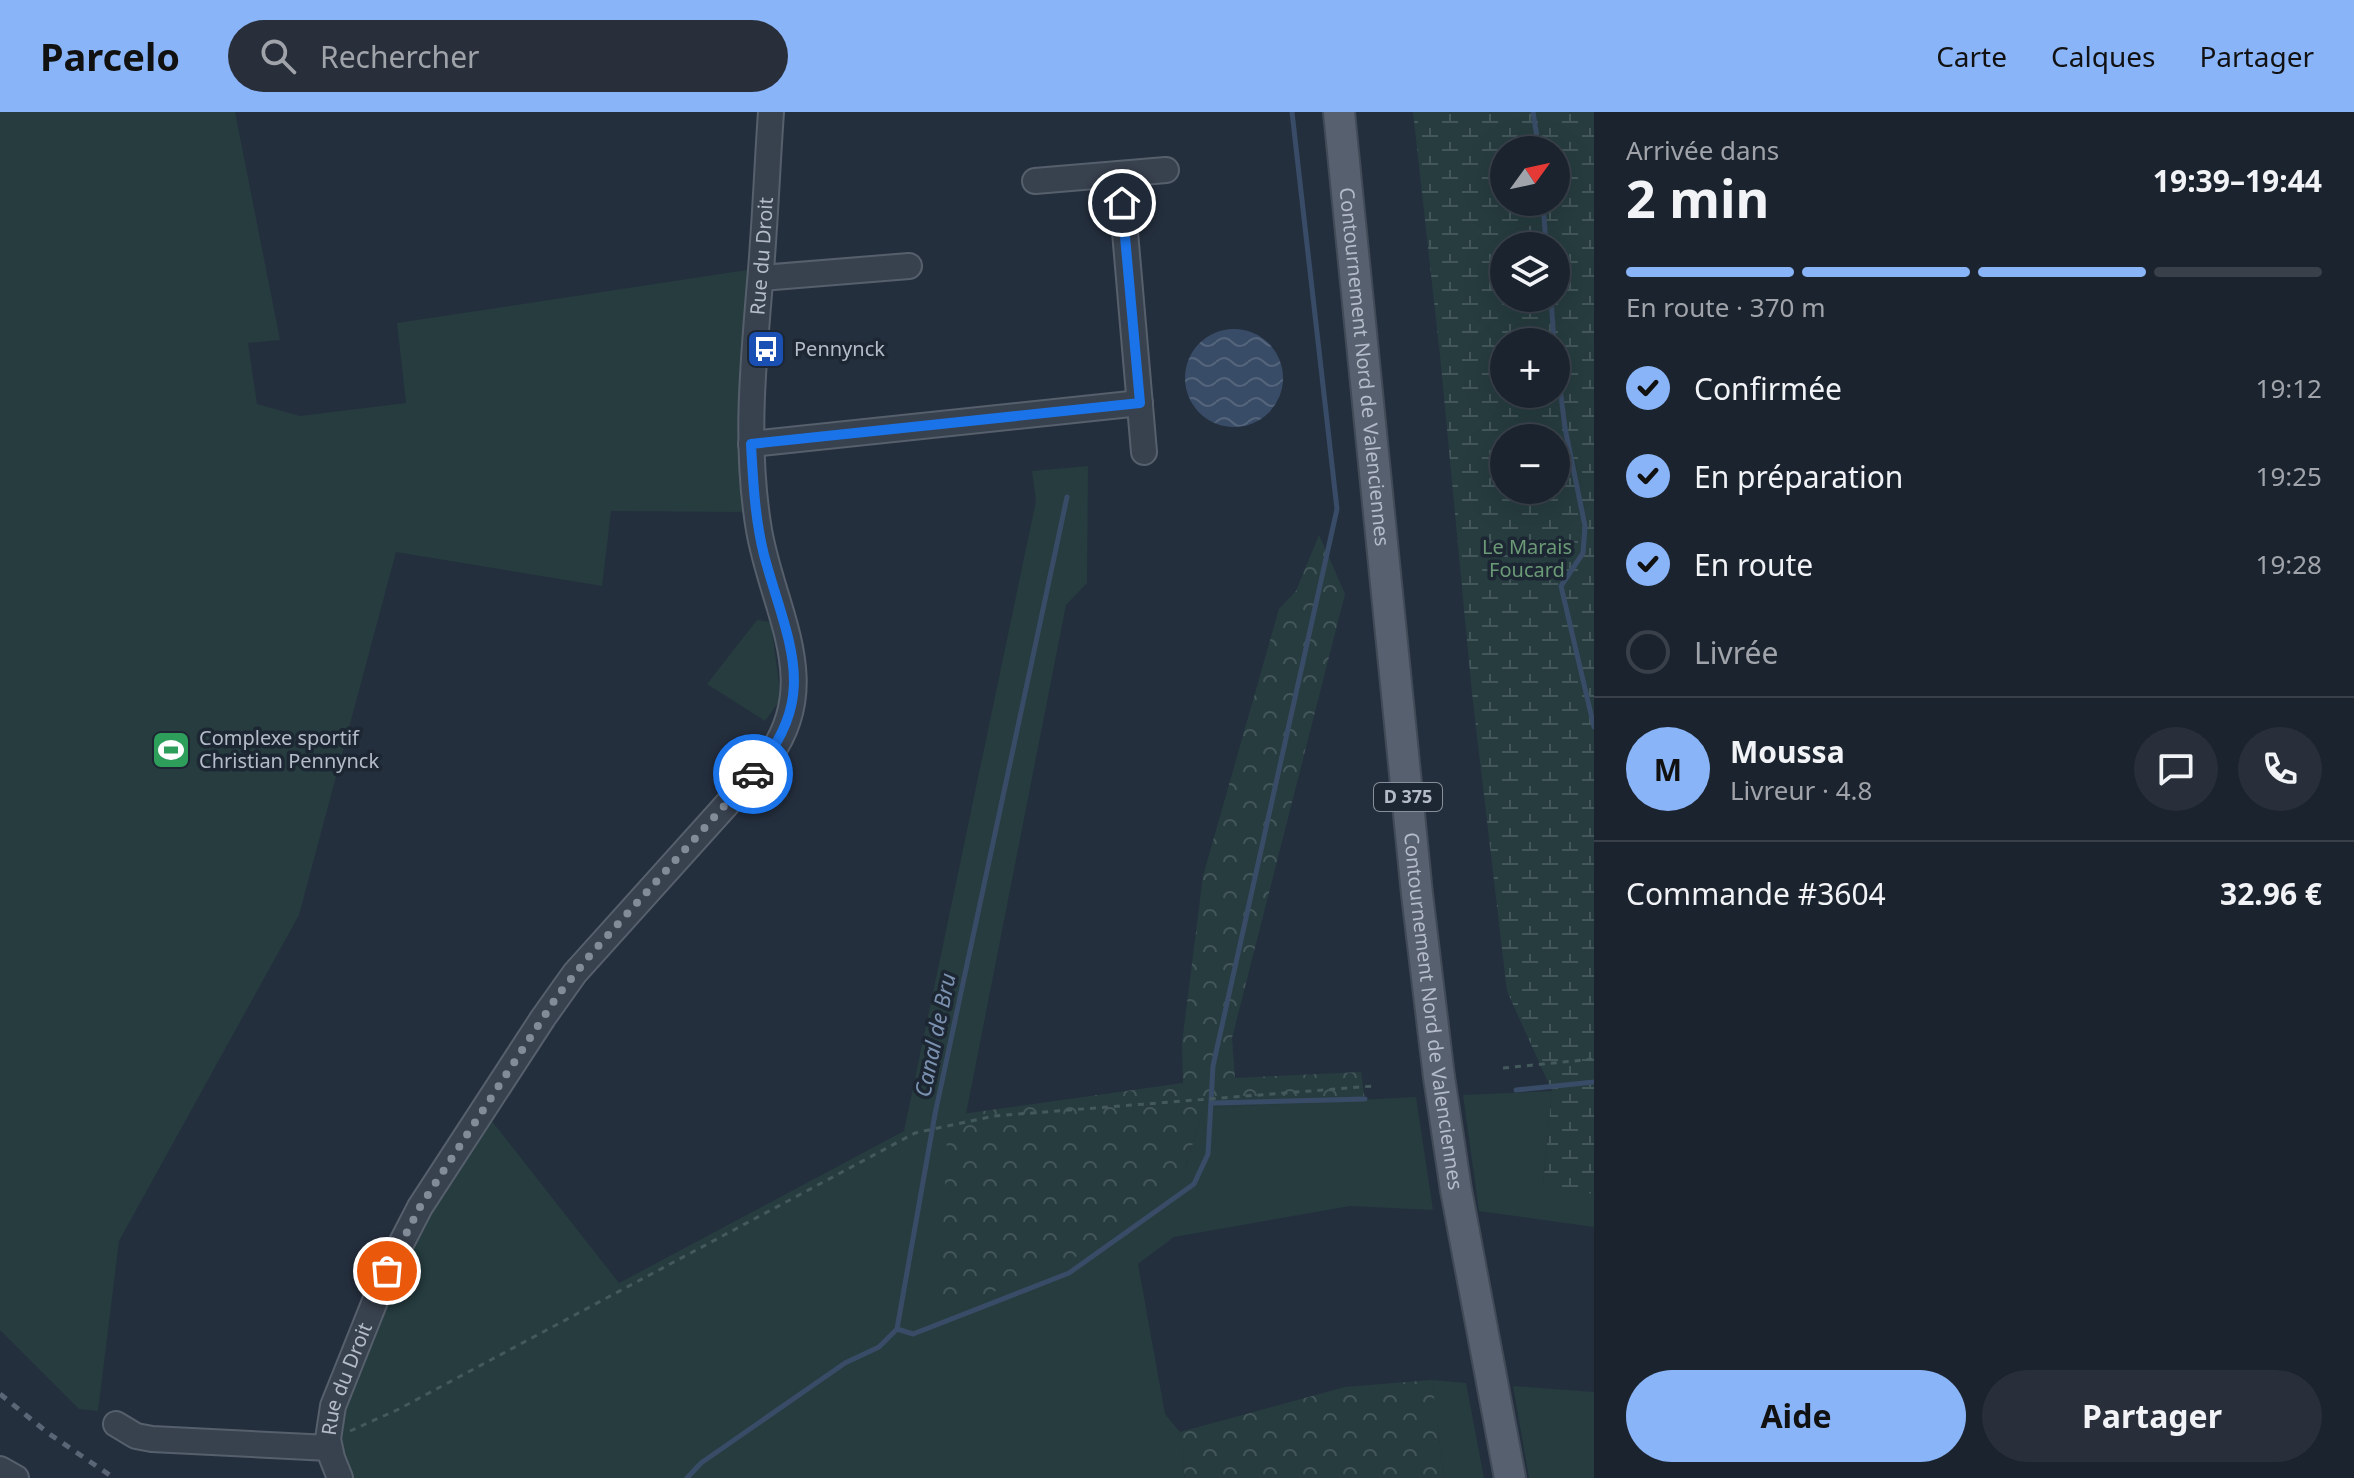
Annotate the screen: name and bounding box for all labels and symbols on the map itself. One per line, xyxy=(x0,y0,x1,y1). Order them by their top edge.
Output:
north arrow xyxy=(1490,136,1570,216)
pin xyxy=(1088,169,1156,237)
street label: Contournement Nord de Valenciennes xyxy=(1334,186,1396,547)
street label: Rue du Droit xyxy=(743,196,779,316)
bus stop icon: Pennynck xyxy=(745,328,787,370)
place label: Pennynck xyxy=(794,335,885,362)
park label: Le Marais Foucard xyxy=(1482,533,1572,583)
place label: Complexe sportif Christian Pennynck xyxy=(199,724,379,774)
sports icon: Complexe sportif Christian Pennynck xyxy=(150,729,192,771)
courier xyxy=(713,734,793,814)
road number: D 375 xyxy=(1374,783,1442,811)
street label: Contournement Nord de Valenciennes xyxy=(1398,831,1470,1192)
water label: Canal de Bru xyxy=(906,970,962,1100)
pin xyxy=(353,1237,421,1305)
street label: Rue du Droit xyxy=(315,1318,378,1437)

